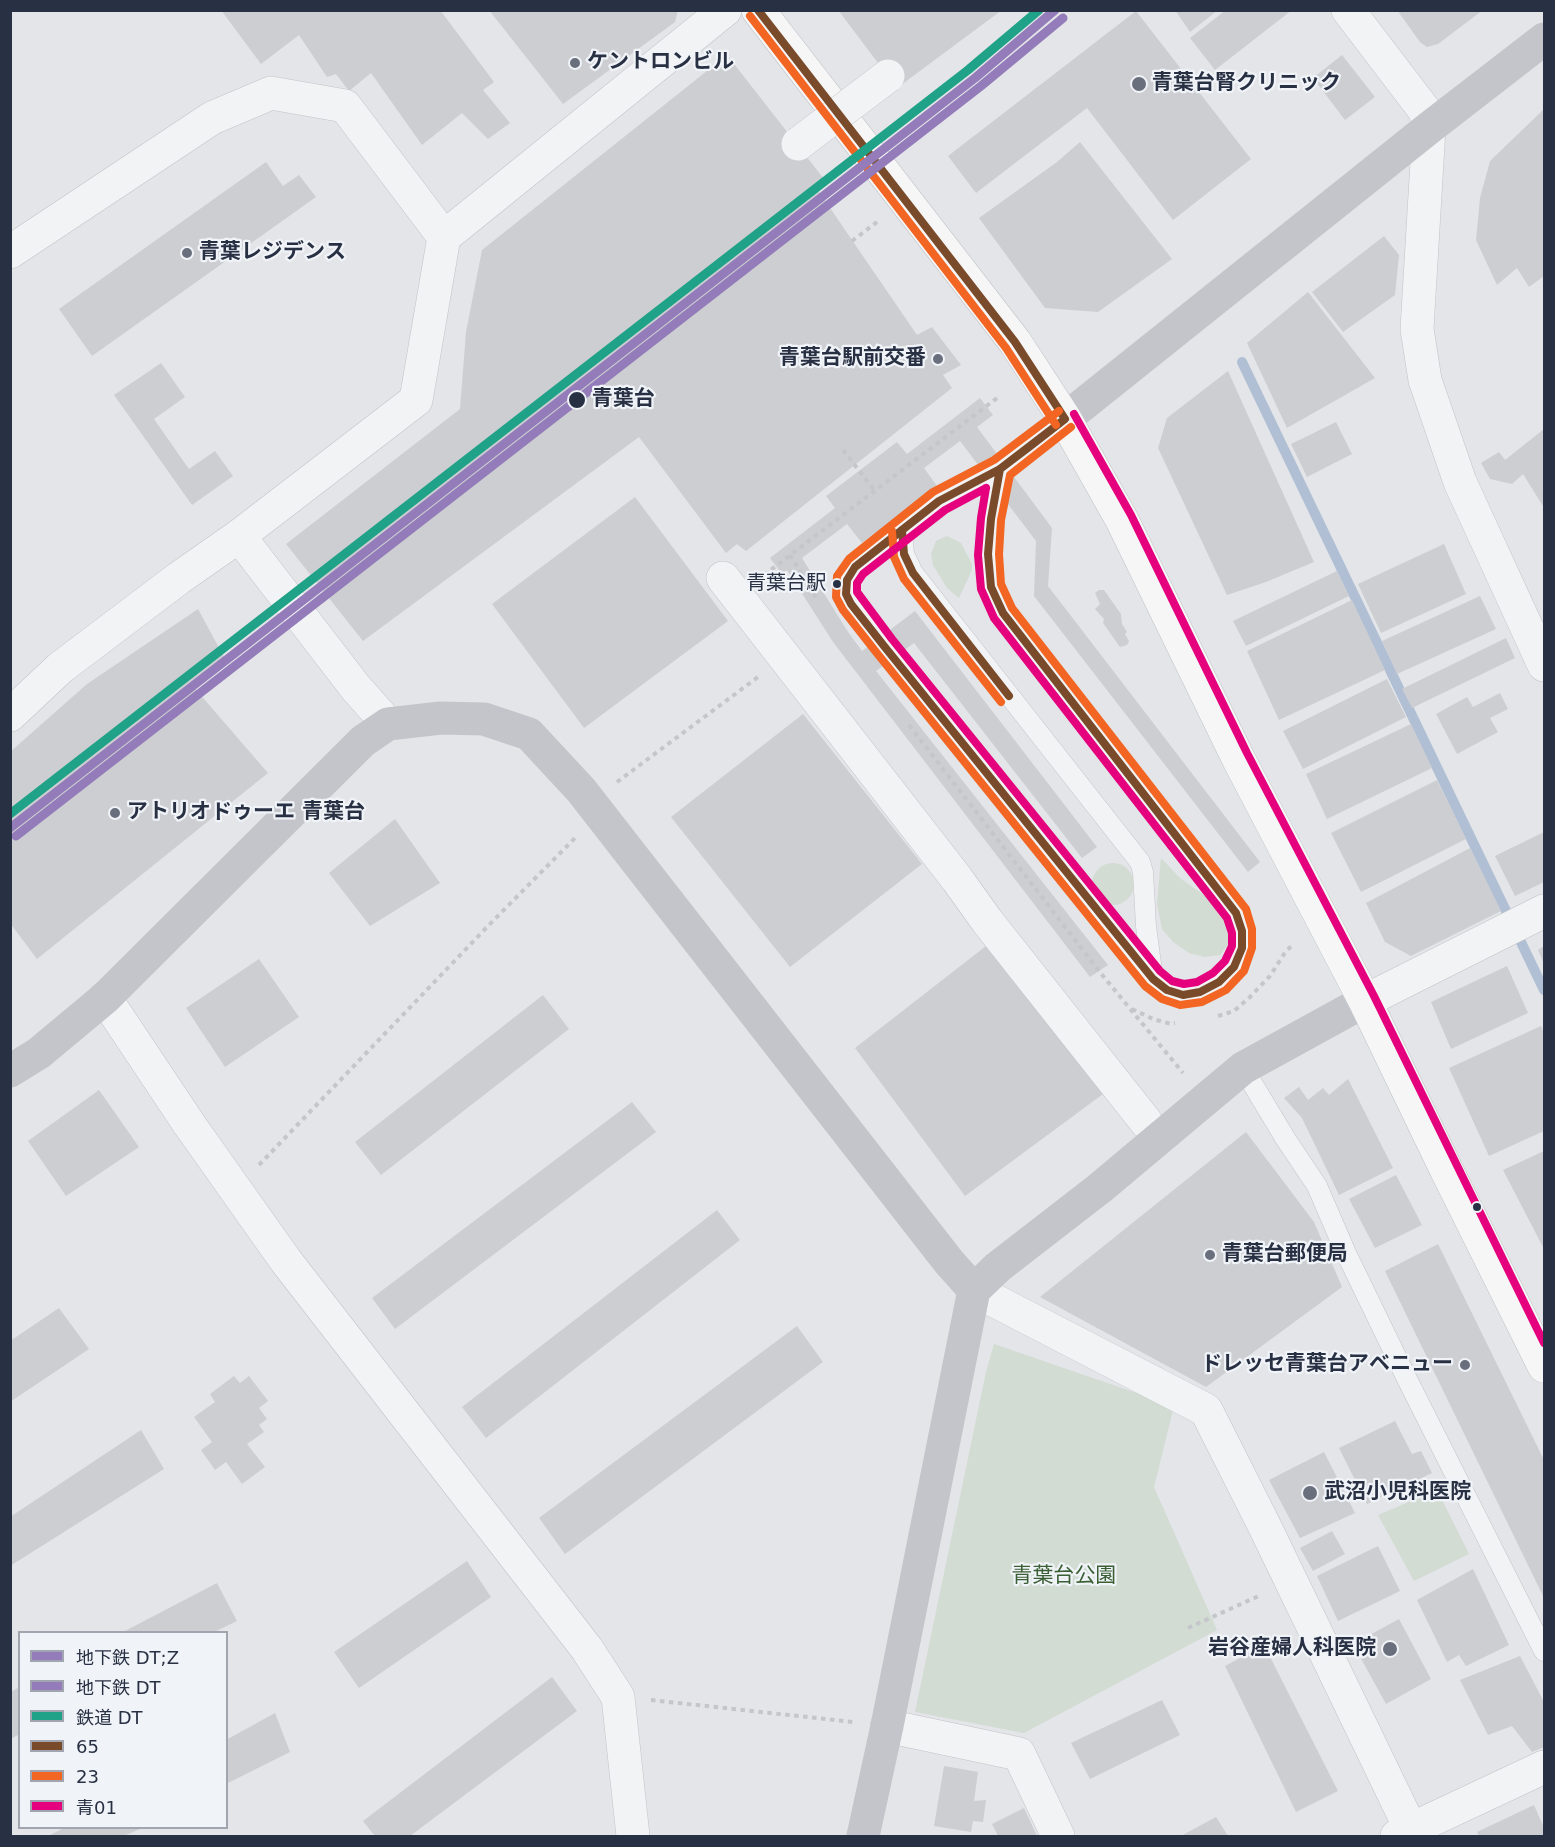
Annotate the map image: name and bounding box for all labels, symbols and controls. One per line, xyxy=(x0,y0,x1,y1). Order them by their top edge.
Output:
place label: ケントロンビル xyxy=(587,50,734,76)
marker: ケントロンビル xyxy=(568,56,582,70)
place label: 青葉台腎クリニック xyxy=(1152,71,1341,97)
marker: 青葉台腎クリニック xyxy=(1130,75,1148,93)
place label: 青葉レジデンス xyxy=(199,240,346,266)
marker: 青葉レジデンス xyxy=(180,246,194,260)
place label: 青葉台駅前交番 xyxy=(779,346,926,372)
marker: 青葉台駅前交番 xyxy=(931,352,945,366)
place label: 青葉台 xyxy=(592,387,655,413)
marker: 青葉台 xyxy=(567,390,587,410)
place label: 青葉台駅 xyxy=(746,572,826,596)
marker: 青葉台駅 xyxy=(831,578,843,590)
place label: アトリオドゥーエ 青葉台 xyxy=(127,800,365,826)
marker: アトリオドゥーエ 青葉台 xyxy=(108,806,122,820)
unlabelled marker xyxy=(1471,1201,1483,1213)
place label: 青葉台郵便局 xyxy=(1222,1242,1348,1268)
marker: 青葉台郵便局 xyxy=(1203,1248,1217,1262)
place label: ドレッセ青葉台アベニュー xyxy=(1201,1352,1453,1378)
marker: ドレッセ青葉台アベニュー xyxy=(1458,1358,1472,1372)
place label: 武沼小児科医院 xyxy=(1324,1480,1471,1506)
marker: 武沼小児科医院 xyxy=(1301,1484,1319,1502)
park label: 青葉台公園 xyxy=(1012,1564,1116,1590)
legend xyxy=(18,1631,228,1829)
place label: 岩谷産婦人科医院 xyxy=(1208,1636,1376,1662)
marker: 岩谷産婦人科医院 xyxy=(1381,1640,1399,1658)
text: 地下鉄 DT;Z xyxy=(76,1647,179,1668)
text: 地下鉄 DT xyxy=(76,1677,161,1698)
text: 鉄道 DT xyxy=(76,1707,143,1728)
text: 65 xyxy=(76,1736,99,1757)
text: 23 xyxy=(76,1766,99,1787)
text: 青01 xyxy=(76,1797,117,1818)

